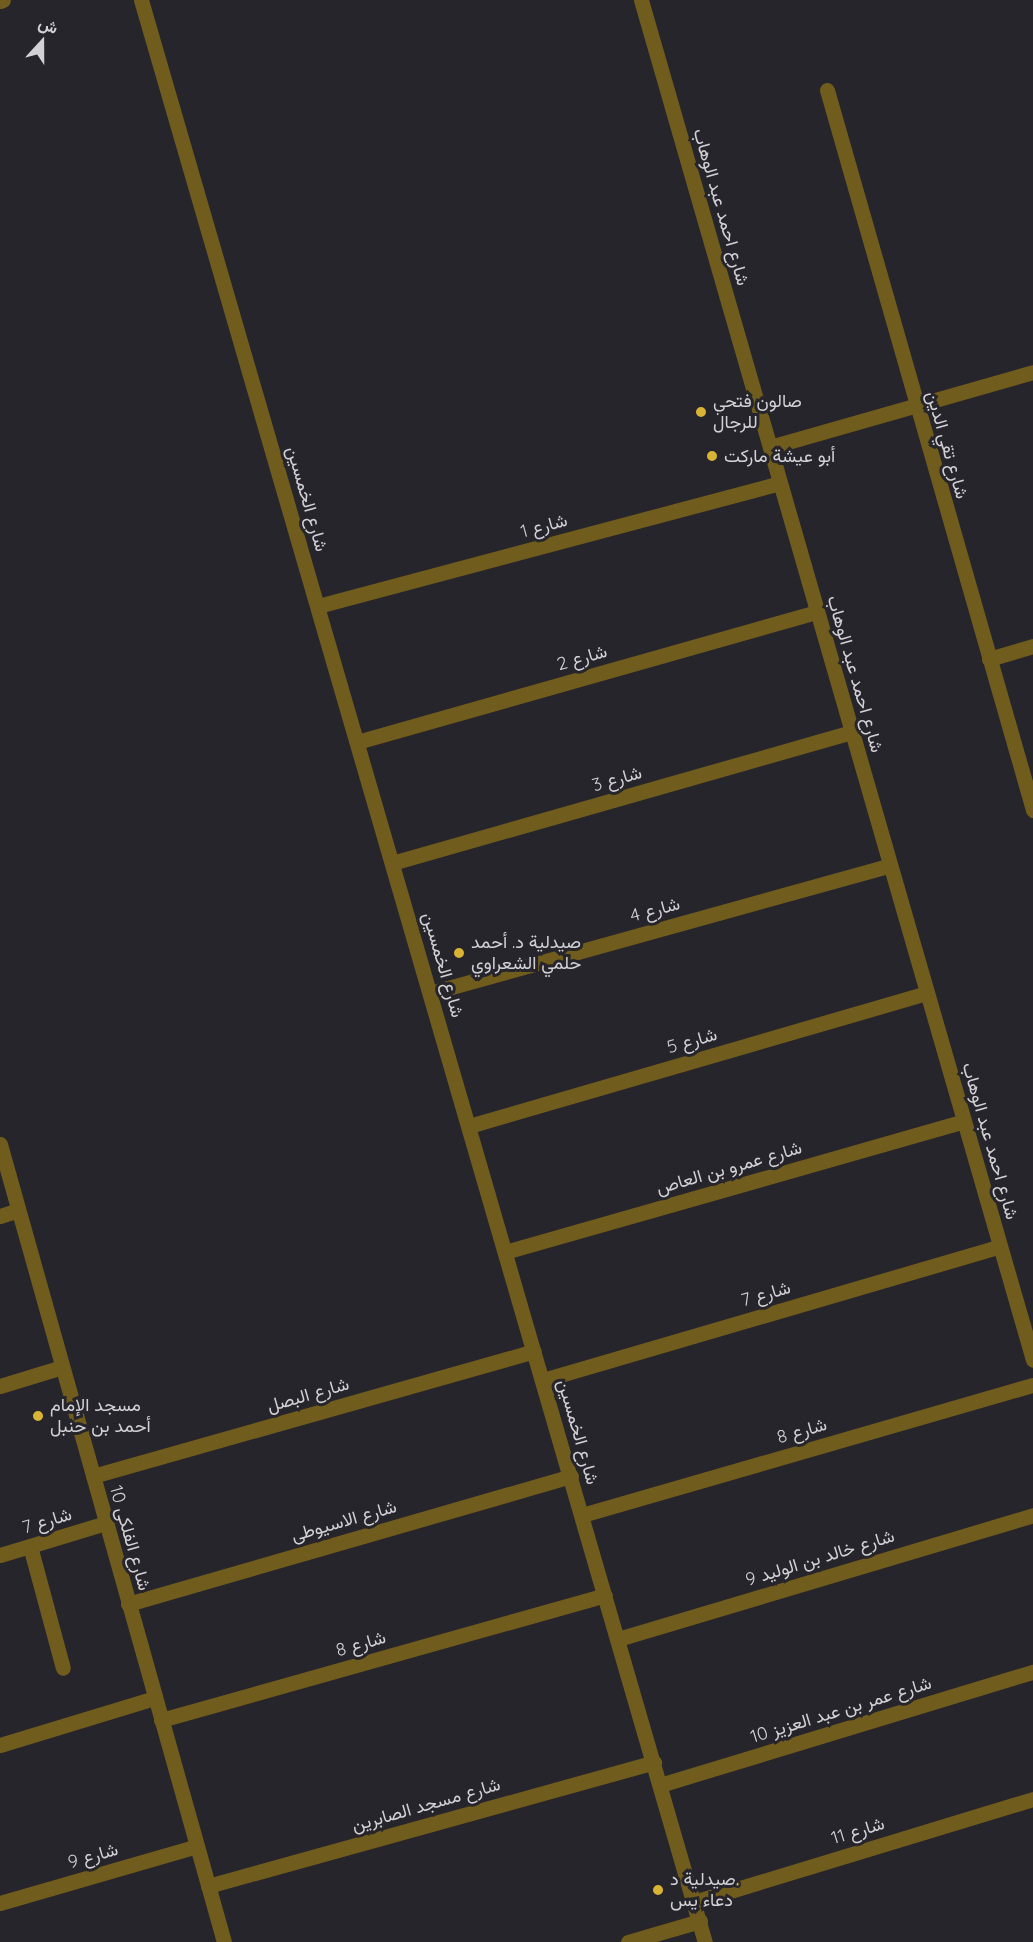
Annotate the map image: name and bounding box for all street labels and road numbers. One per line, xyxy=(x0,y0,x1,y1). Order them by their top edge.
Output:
street label: شارع احمد عبد الوهاب xyxy=(688,126,754,288)
street label: شارع تقي الدين xyxy=(921,389,973,501)
street label: شارع الخمسين xyxy=(282,444,332,554)
street label: شارع 1 xyxy=(518,509,570,543)
street label: شارع احمد عبد الوهاب xyxy=(822,593,888,755)
street label: شارع 2 xyxy=(554,641,610,675)
street label: شارع 3 xyxy=(590,762,644,796)
street label: شارع 4 xyxy=(628,893,682,927)
street label: شارع الخمسين xyxy=(418,910,468,1020)
street label: شارع 5 xyxy=(665,1024,719,1058)
street label: شارع احمد عبد الوهاب xyxy=(957,1060,1023,1222)
street label: شارع عمرو بن العاص xyxy=(654,1137,804,1199)
street label: شارع 7 xyxy=(739,1277,793,1311)
street label: شارع البصل xyxy=(265,1373,351,1417)
street label: شارع الخمسين xyxy=(553,1377,603,1487)
street label: شارع 8 xyxy=(775,1414,829,1448)
street label: شارع الفلكى 10 xyxy=(105,1483,155,1593)
street label: شارع الاسيوطى xyxy=(289,1496,399,1546)
street label: شارع 7 xyxy=(20,1503,74,1539)
street label: شارع خالد بن الوليد 9 xyxy=(743,1525,897,1591)
street label: شارع 8 xyxy=(334,1627,388,1661)
street label: شارع عمر بن عبد العزيز 10 xyxy=(748,1672,934,1748)
street label: شارع مسجد الصابرين xyxy=(349,1773,503,1837)
street label: شارع 11 xyxy=(829,1813,887,1849)
street label: شارع 9 xyxy=(65,1839,121,1873)

